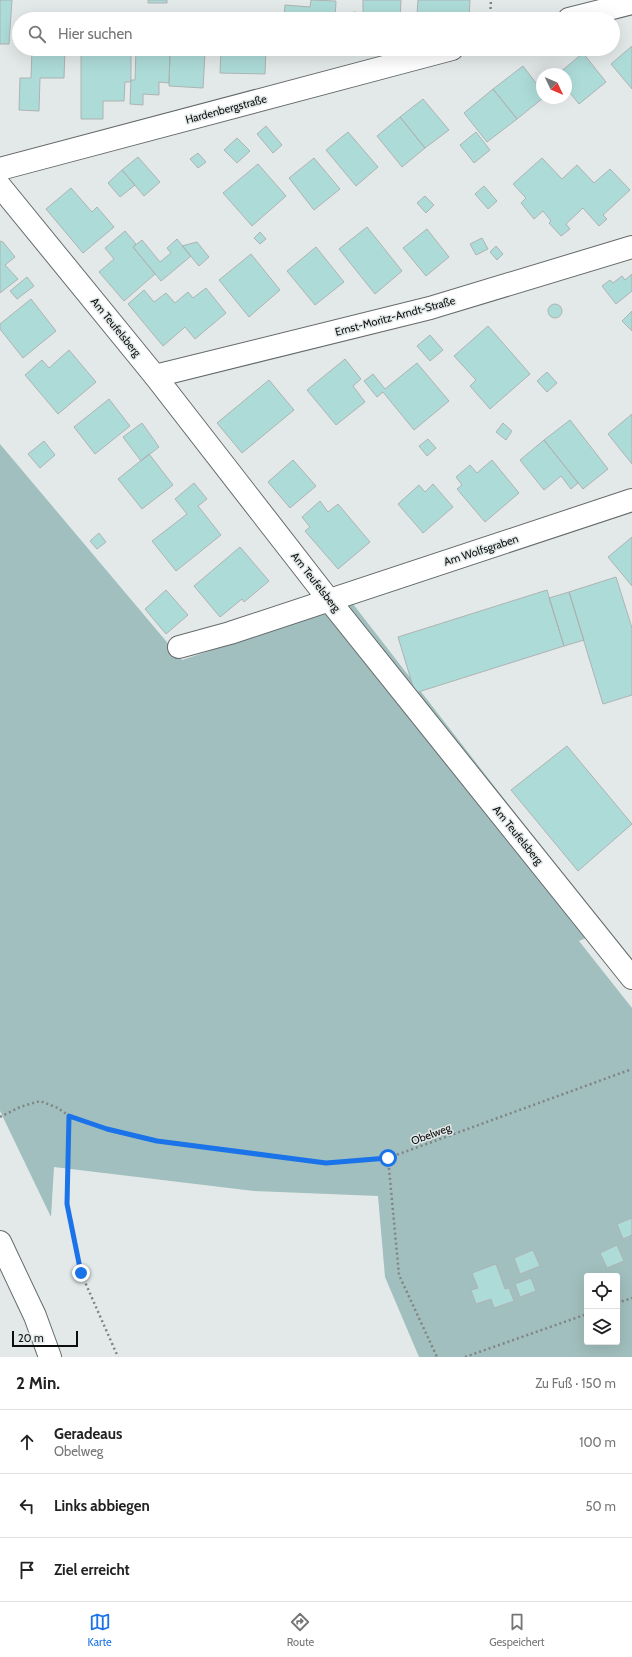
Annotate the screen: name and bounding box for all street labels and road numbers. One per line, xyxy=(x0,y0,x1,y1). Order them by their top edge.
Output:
street label: Hardenbergstraße xyxy=(184,91,269,127)
street label: Ernst-Moritz-Arndt-Straße xyxy=(333,293,457,339)
street label: Am Teufelsberg xyxy=(88,295,144,360)
street label: Am Wolfsgraben xyxy=(442,531,520,569)
street label: Am Teufelsberg xyxy=(288,549,344,615)
street label: Am Teufelsberg xyxy=(490,803,546,868)
street label: Obelweg xyxy=(409,1120,453,1148)

